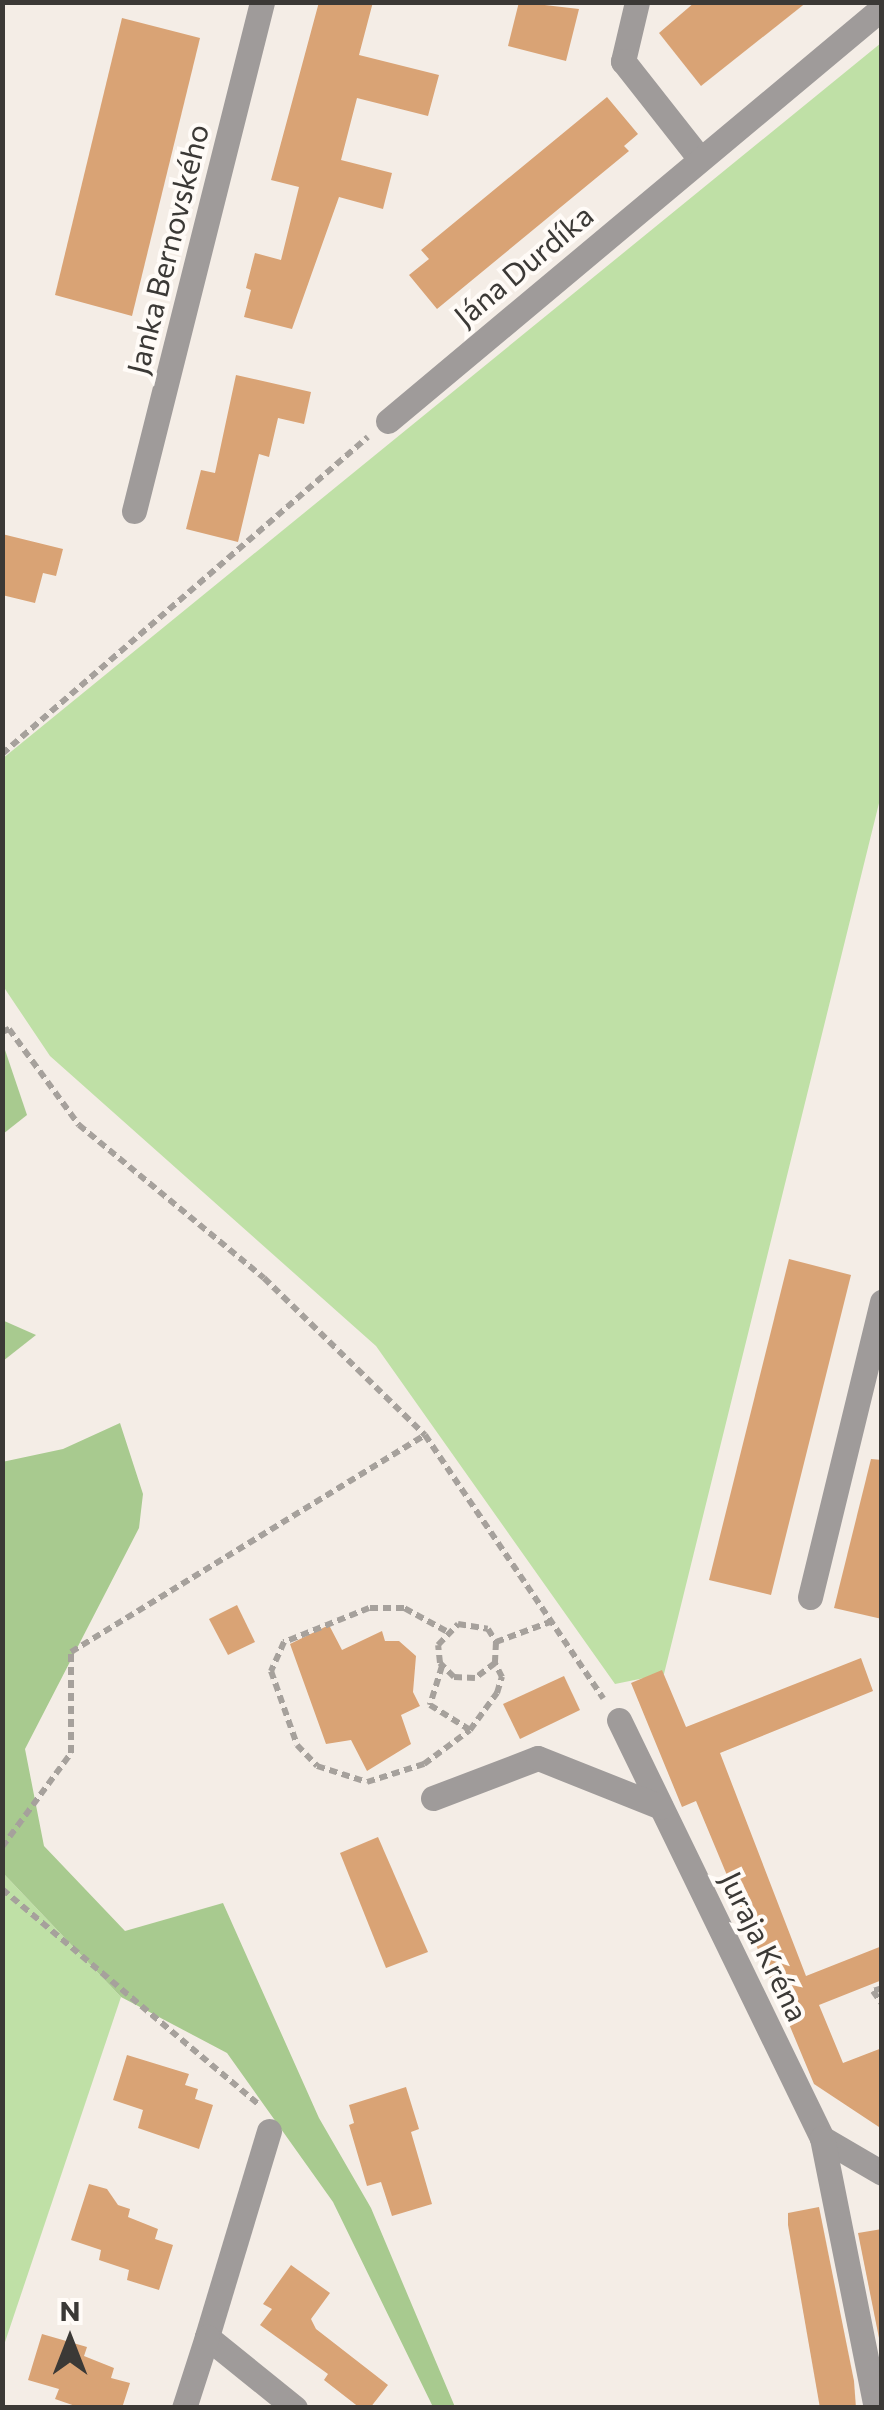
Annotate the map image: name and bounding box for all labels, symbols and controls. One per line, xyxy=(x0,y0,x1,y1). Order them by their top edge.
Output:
street label: Janka Bernovského xyxy=(119,120,215,378)
street label: Jána Durdíka xyxy=(446,196,600,334)
street label: Juraja Kréna xyxy=(713,1865,817,2027)
north arrow xyxy=(20,2290,120,2390)
text: N xyxy=(60,2293,81,2327)

